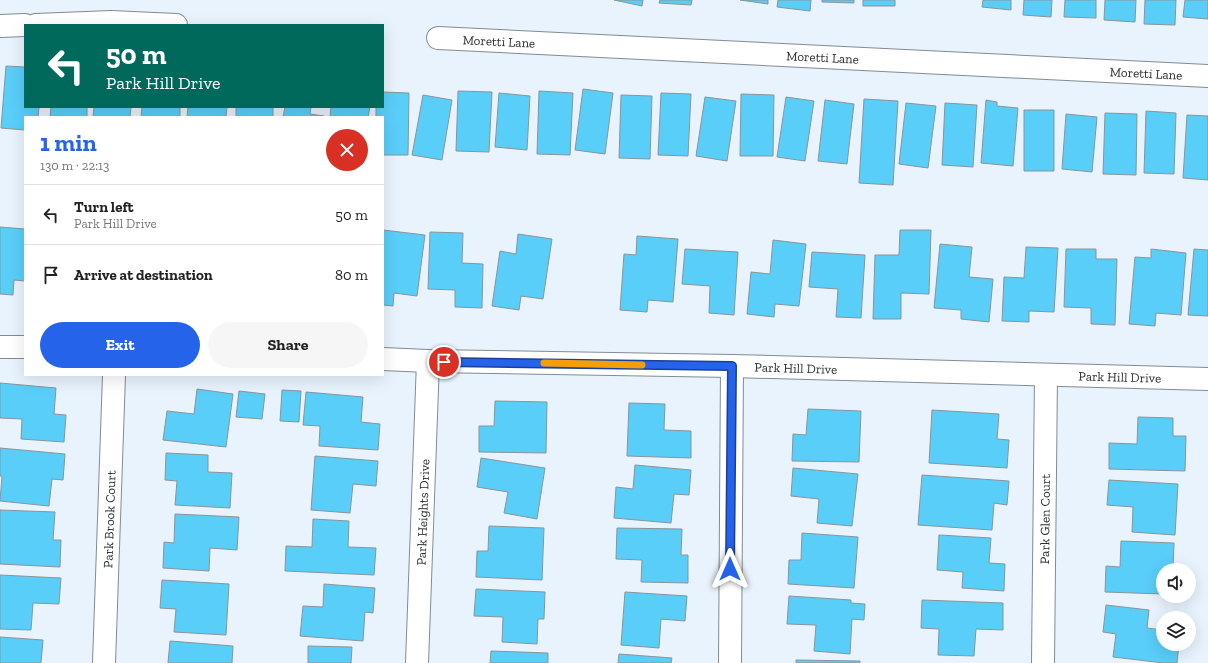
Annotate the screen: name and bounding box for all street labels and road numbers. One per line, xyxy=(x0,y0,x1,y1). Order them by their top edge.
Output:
street label: Moretti Lane xyxy=(462,32,536,51)
street label: Moretti Lane xyxy=(786,48,859,67)
street label: Moretti Lane xyxy=(1109,64,1183,83)
street label: Park Hill Drive xyxy=(754,360,837,377)
street label: Park Hill Drive xyxy=(1078,368,1161,386)
street label: Park Heights Drive xyxy=(414,459,432,566)
street label: Park Brook Court xyxy=(100,470,119,568)
street label: Park Glen Court xyxy=(1037,474,1053,564)

